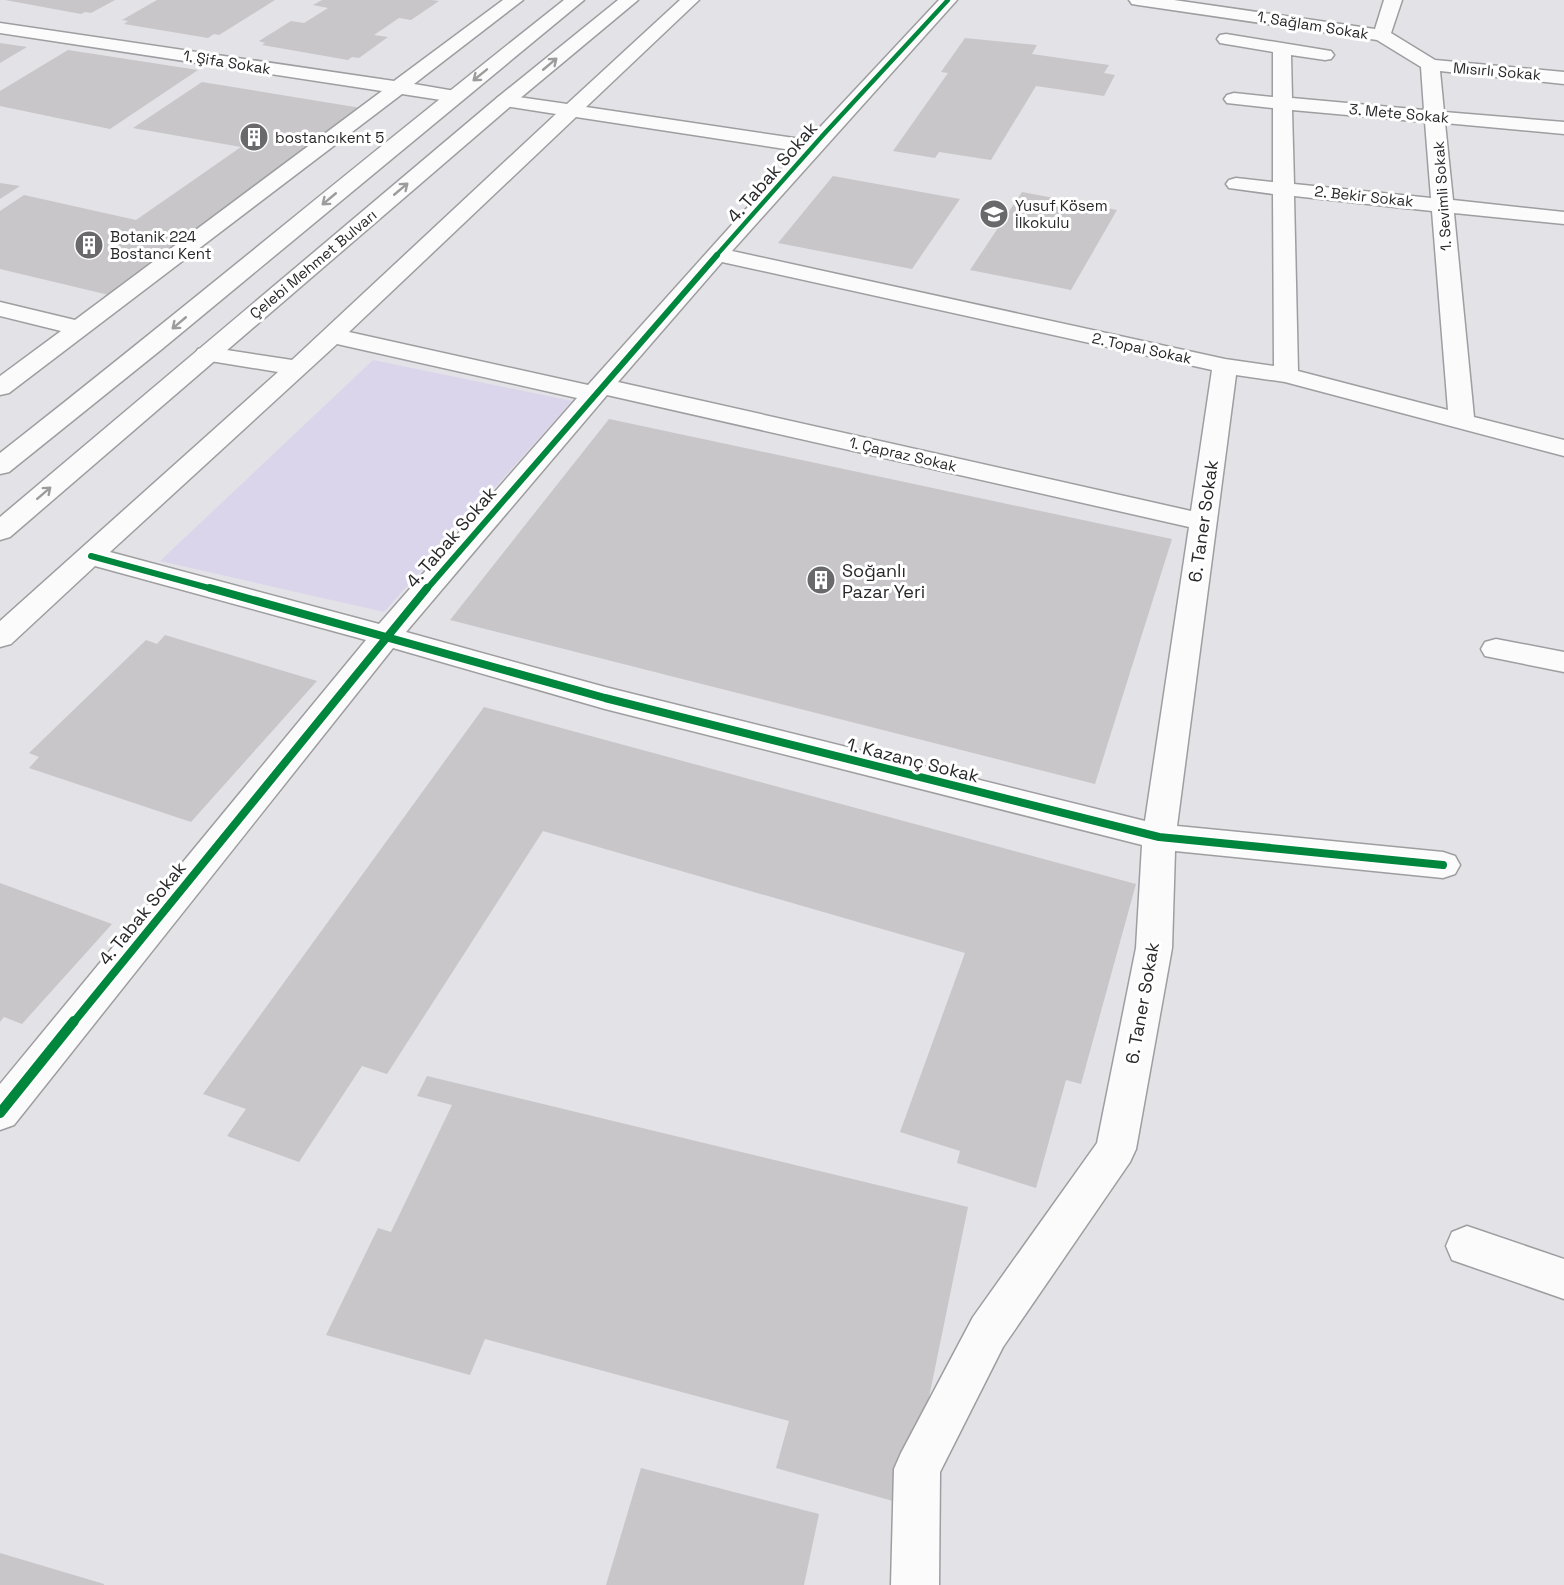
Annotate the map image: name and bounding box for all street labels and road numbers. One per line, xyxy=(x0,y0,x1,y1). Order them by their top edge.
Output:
street label: 1. Sağlam Sokak xyxy=(1256,7,1370,43)
street label: 1. Şifa Sokak xyxy=(182,46,272,78)
street label: Mısırlı Sokak xyxy=(1452,58,1542,84)
street label: 3. Mete Sokak xyxy=(1348,99,1450,127)
street label: 4. Tabak Sokak xyxy=(722,116,822,227)
street label: 1. Sevimli Sokak xyxy=(1429,140,1455,252)
street label: 2. Bekir Sokak xyxy=(1314,181,1414,211)
street label: Çelebi Mehmet Bulvarı xyxy=(246,205,380,323)
street label: 2. Topal Sokak xyxy=(1090,328,1194,368)
street label: 1. Çapraz Sokak xyxy=(847,432,959,476)
street label: 6. Taner Sokak xyxy=(1183,458,1223,584)
street label: 4. Tabak Sokak xyxy=(401,481,501,592)
street label: 1. Kazanç Sokak xyxy=(845,732,982,788)
street label: 4. Tabak Sokak xyxy=(93,856,191,969)
street label: 6. Taner Sokak xyxy=(1120,940,1164,1066)

